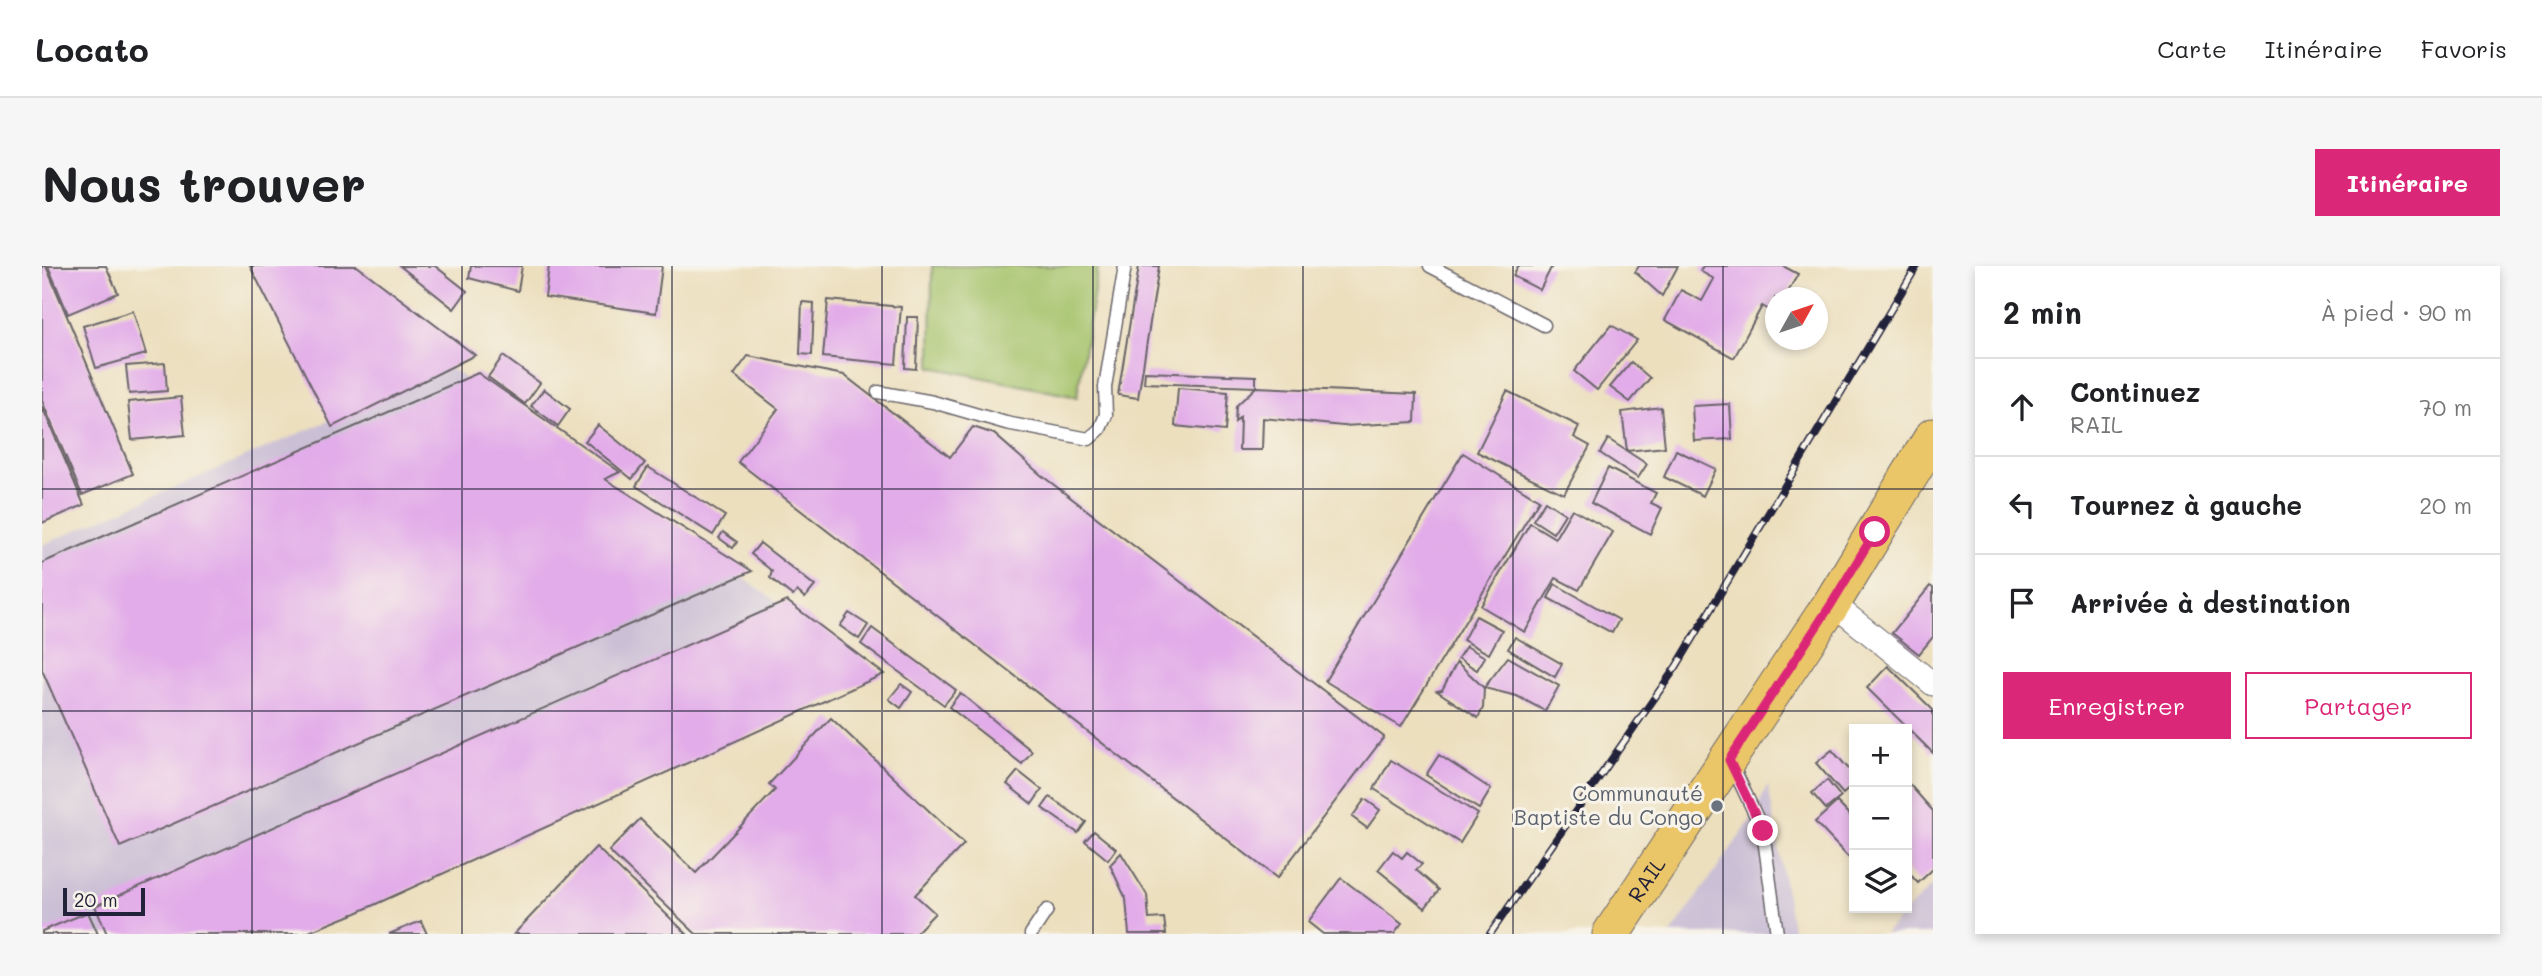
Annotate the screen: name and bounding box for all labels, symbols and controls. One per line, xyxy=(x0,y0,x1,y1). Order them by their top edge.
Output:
text: Locato xyxy=(35,27,149,70)
text: Carte xyxy=(2157,33,2227,64)
text: Itinéraire xyxy=(2265,33,2383,64)
text: Favoris xyxy=(2421,33,2507,64)
button: Itinéraire xyxy=(2315,149,2500,216)
text: Nous trouver xyxy=(42,151,366,214)
north arrow xyxy=(1765,287,1828,350)
text: 2 min xyxy=(2003,292,2082,332)
text: À pied · 90 m xyxy=(2320,297,2472,327)
text: Continuez xyxy=(2070,375,2200,409)
icon: ahead xyxy=(2003,388,2041,426)
text: 70 m xyxy=(2419,392,2472,422)
text: RAIL xyxy=(2070,409,2123,439)
icon: left xyxy=(2003,486,2041,524)
text: Tournez à gauche xyxy=(2070,488,2302,522)
text: 20 m xyxy=(2419,490,2472,520)
route start xyxy=(1859,516,1890,547)
icon: arrive xyxy=(2003,584,2041,622)
text: Arrivée à destination xyxy=(2070,586,2350,620)
button: Enregistrer xyxy=(2003,672,2231,739)
button: Partager xyxy=(2245,672,2472,739)
map controls xyxy=(1849,724,1912,913)
button: + xyxy=(1849,724,1912,787)
place label: Communauté Baptiste du Congo xyxy=(1514,779,1703,830)
button: − xyxy=(1849,787,1912,850)
marker: Communauté Baptiste du Congo xyxy=(1709,798,1725,814)
route end xyxy=(1747,815,1778,846)
button: layers xyxy=(1849,850,1912,913)
street label: RAIL xyxy=(1621,852,1670,907)
scale bar xyxy=(63,885,145,917)
text: 20 m xyxy=(74,887,118,912)

